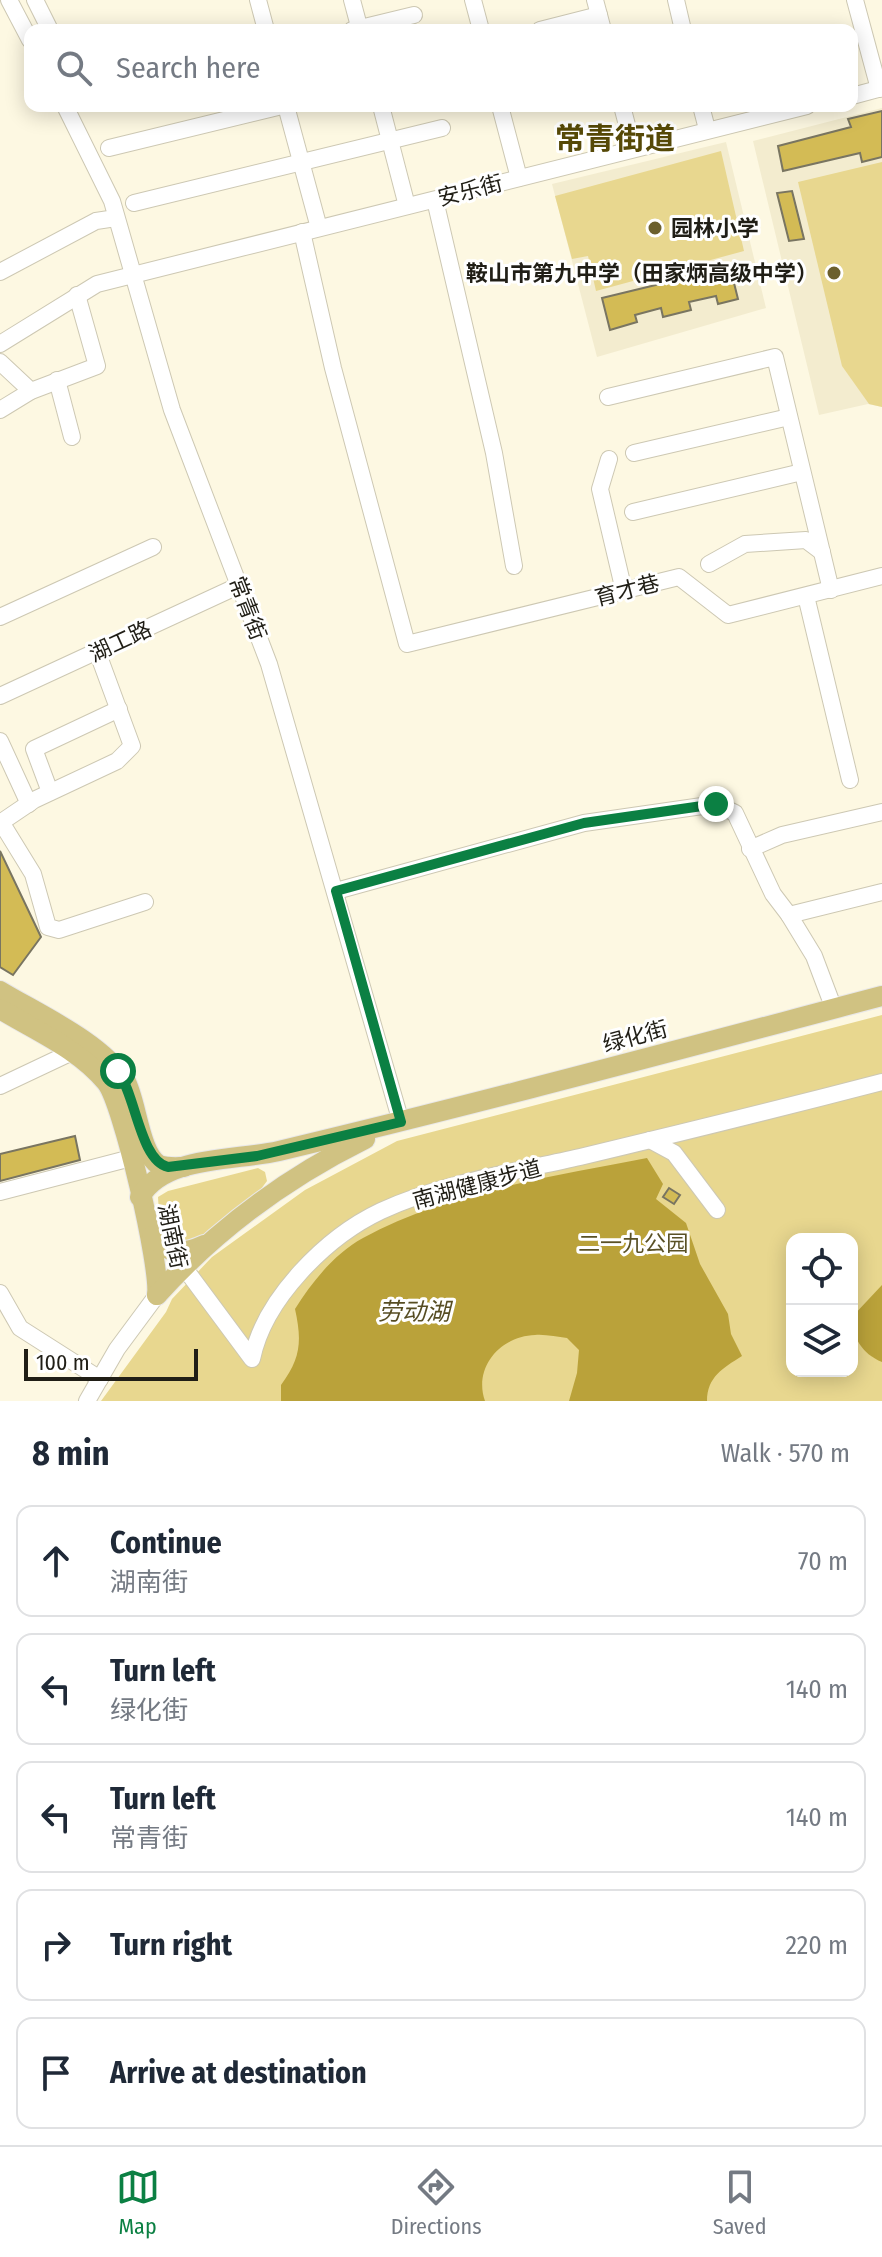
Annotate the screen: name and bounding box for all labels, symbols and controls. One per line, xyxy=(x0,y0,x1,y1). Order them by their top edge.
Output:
search box xyxy=(24,24,858,112)
icon: search xyxy=(52,46,96,90)
text: Search here xyxy=(116,50,261,86)
district label: 常青街道 xyxy=(555,121,675,157)
street label: 安乐街 xyxy=(435,169,505,212)
place label: 园林小学 xyxy=(671,215,759,242)
marker: 园林小学 xyxy=(646,219,664,237)
place label: 鞍山市第九中学（田家炳高级中学） xyxy=(466,260,818,287)
marker: 鞍山市第九中学（田家炳高级中学） xyxy=(825,264,843,282)
street label: 育才巷 xyxy=(592,569,662,612)
street label: 常青街 xyxy=(223,573,272,644)
street label: 湖工路 xyxy=(85,615,156,668)
route end xyxy=(698,786,734,822)
street label: 绿化街 xyxy=(600,1015,671,1058)
route start xyxy=(100,1053,136,1089)
street label: 南湖健康步道 xyxy=(410,1154,544,1215)
street label: 湖南街 xyxy=(152,1201,193,1271)
park label: 二一九公园 xyxy=(578,1230,688,1257)
map controls xyxy=(786,1233,858,1377)
button: locate xyxy=(786,1233,858,1305)
water label: 劳动湖 xyxy=(378,1298,454,1326)
button: layers xyxy=(786,1305,858,1377)
scale bar xyxy=(24,1345,198,1381)
text: 100 m xyxy=(36,1349,90,1376)
text: 8 min xyxy=(32,1433,110,1474)
text: Walk · 570 m xyxy=(721,1438,850,1469)
text: Continue xyxy=(110,1525,222,1561)
icon: ahead xyxy=(34,1539,78,1583)
text: 70 m xyxy=(798,1546,848,1577)
text: 湖南街 xyxy=(110,1567,188,1598)
text: Turn left xyxy=(110,1653,216,1689)
icon: left xyxy=(34,1667,78,1711)
text: 140 m xyxy=(786,1674,848,1705)
text: 绿化街 xyxy=(110,1695,188,1726)
text: Turn left xyxy=(110,1781,216,1817)
icon: left xyxy=(34,1795,78,1839)
text: 140 m xyxy=(786,1802,848,1833)
text: 常青街 xyxy=(110,1823,188,1854)
icon: right xyxy=(34,1923,78,1967)
text: Turn right xyxy=(110,1927,232,1963)
text: 220 m xyxy=(785,1930,848,1961)
icon: arrive xyxy=(34,2051,78,2095)
text: Arrive at destination xyxy=(110,2055,367,2091)
tab: Map xyxy=(116,2165,160,2240)
tab: Directions xyxy=(391,2165,482,2240)
tab: Saved xyxy=(713,2165,766,2240)

